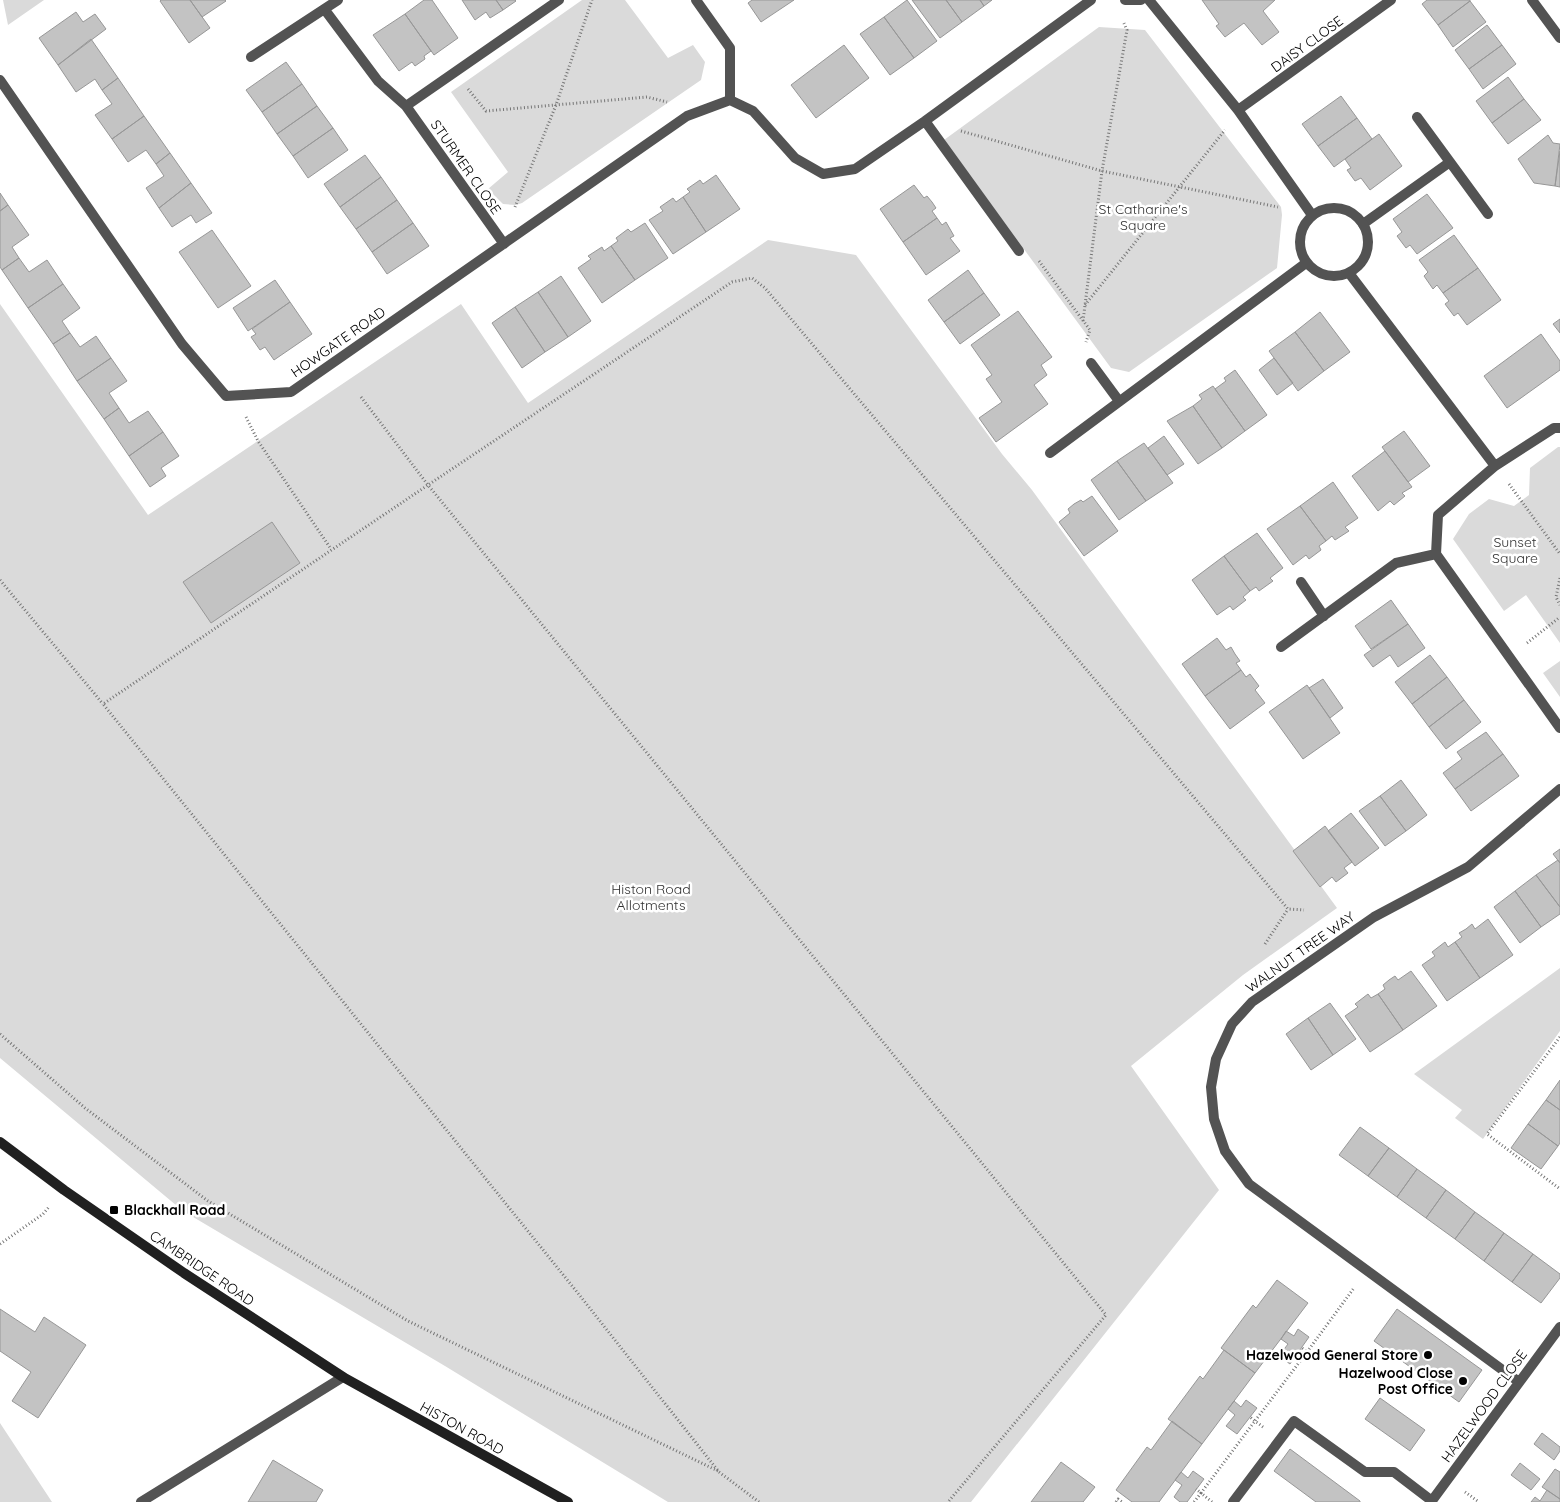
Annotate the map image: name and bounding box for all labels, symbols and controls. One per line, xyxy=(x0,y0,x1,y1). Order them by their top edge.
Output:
street label: DAISY CLOSE xyxy=(1267,12,1347,76)
street label: STURMER CLOSE xyxy=(427,116,505,218)
park label: St Catharine's Square xyxy=(1099,200,1187,234)
street label: HOWGATE ROAD xyxy=(287,303,389,381)
park label: Sunset Square xyxy=(1492,533,1538,567)
park label: Histon Road Allotments xyxy=(611,880,691,914)
street label: WALNUT TREE WAY xyxy=(1242,907,1358,996)
place label: Blackhall Road xyxy=(124,1201,225,1219)
marker: Blackhall Road xyxy=(108,1204,120,1216)
street label: CAMBRIDGE ROAD xyxy=(146,1226,258,1310)
place label: Hazelwood General Store xyxy=(1246,1346,1418,1364)
street label: HAZELWOOD CLOSE xyxy=(1437,1346,1531,1466)
marker: Hazelwood General Store xyxy=(1422,1349,1434,1361)
place label: Hazelwood Close Post Office xyxy=(1339,1364,1453,1398)
marker: Hazelwood Close Post Office xyxy=(1457,1375,1469,1387)
street label: HISTON ROAD xyxy=(417,1397,507,1459)

